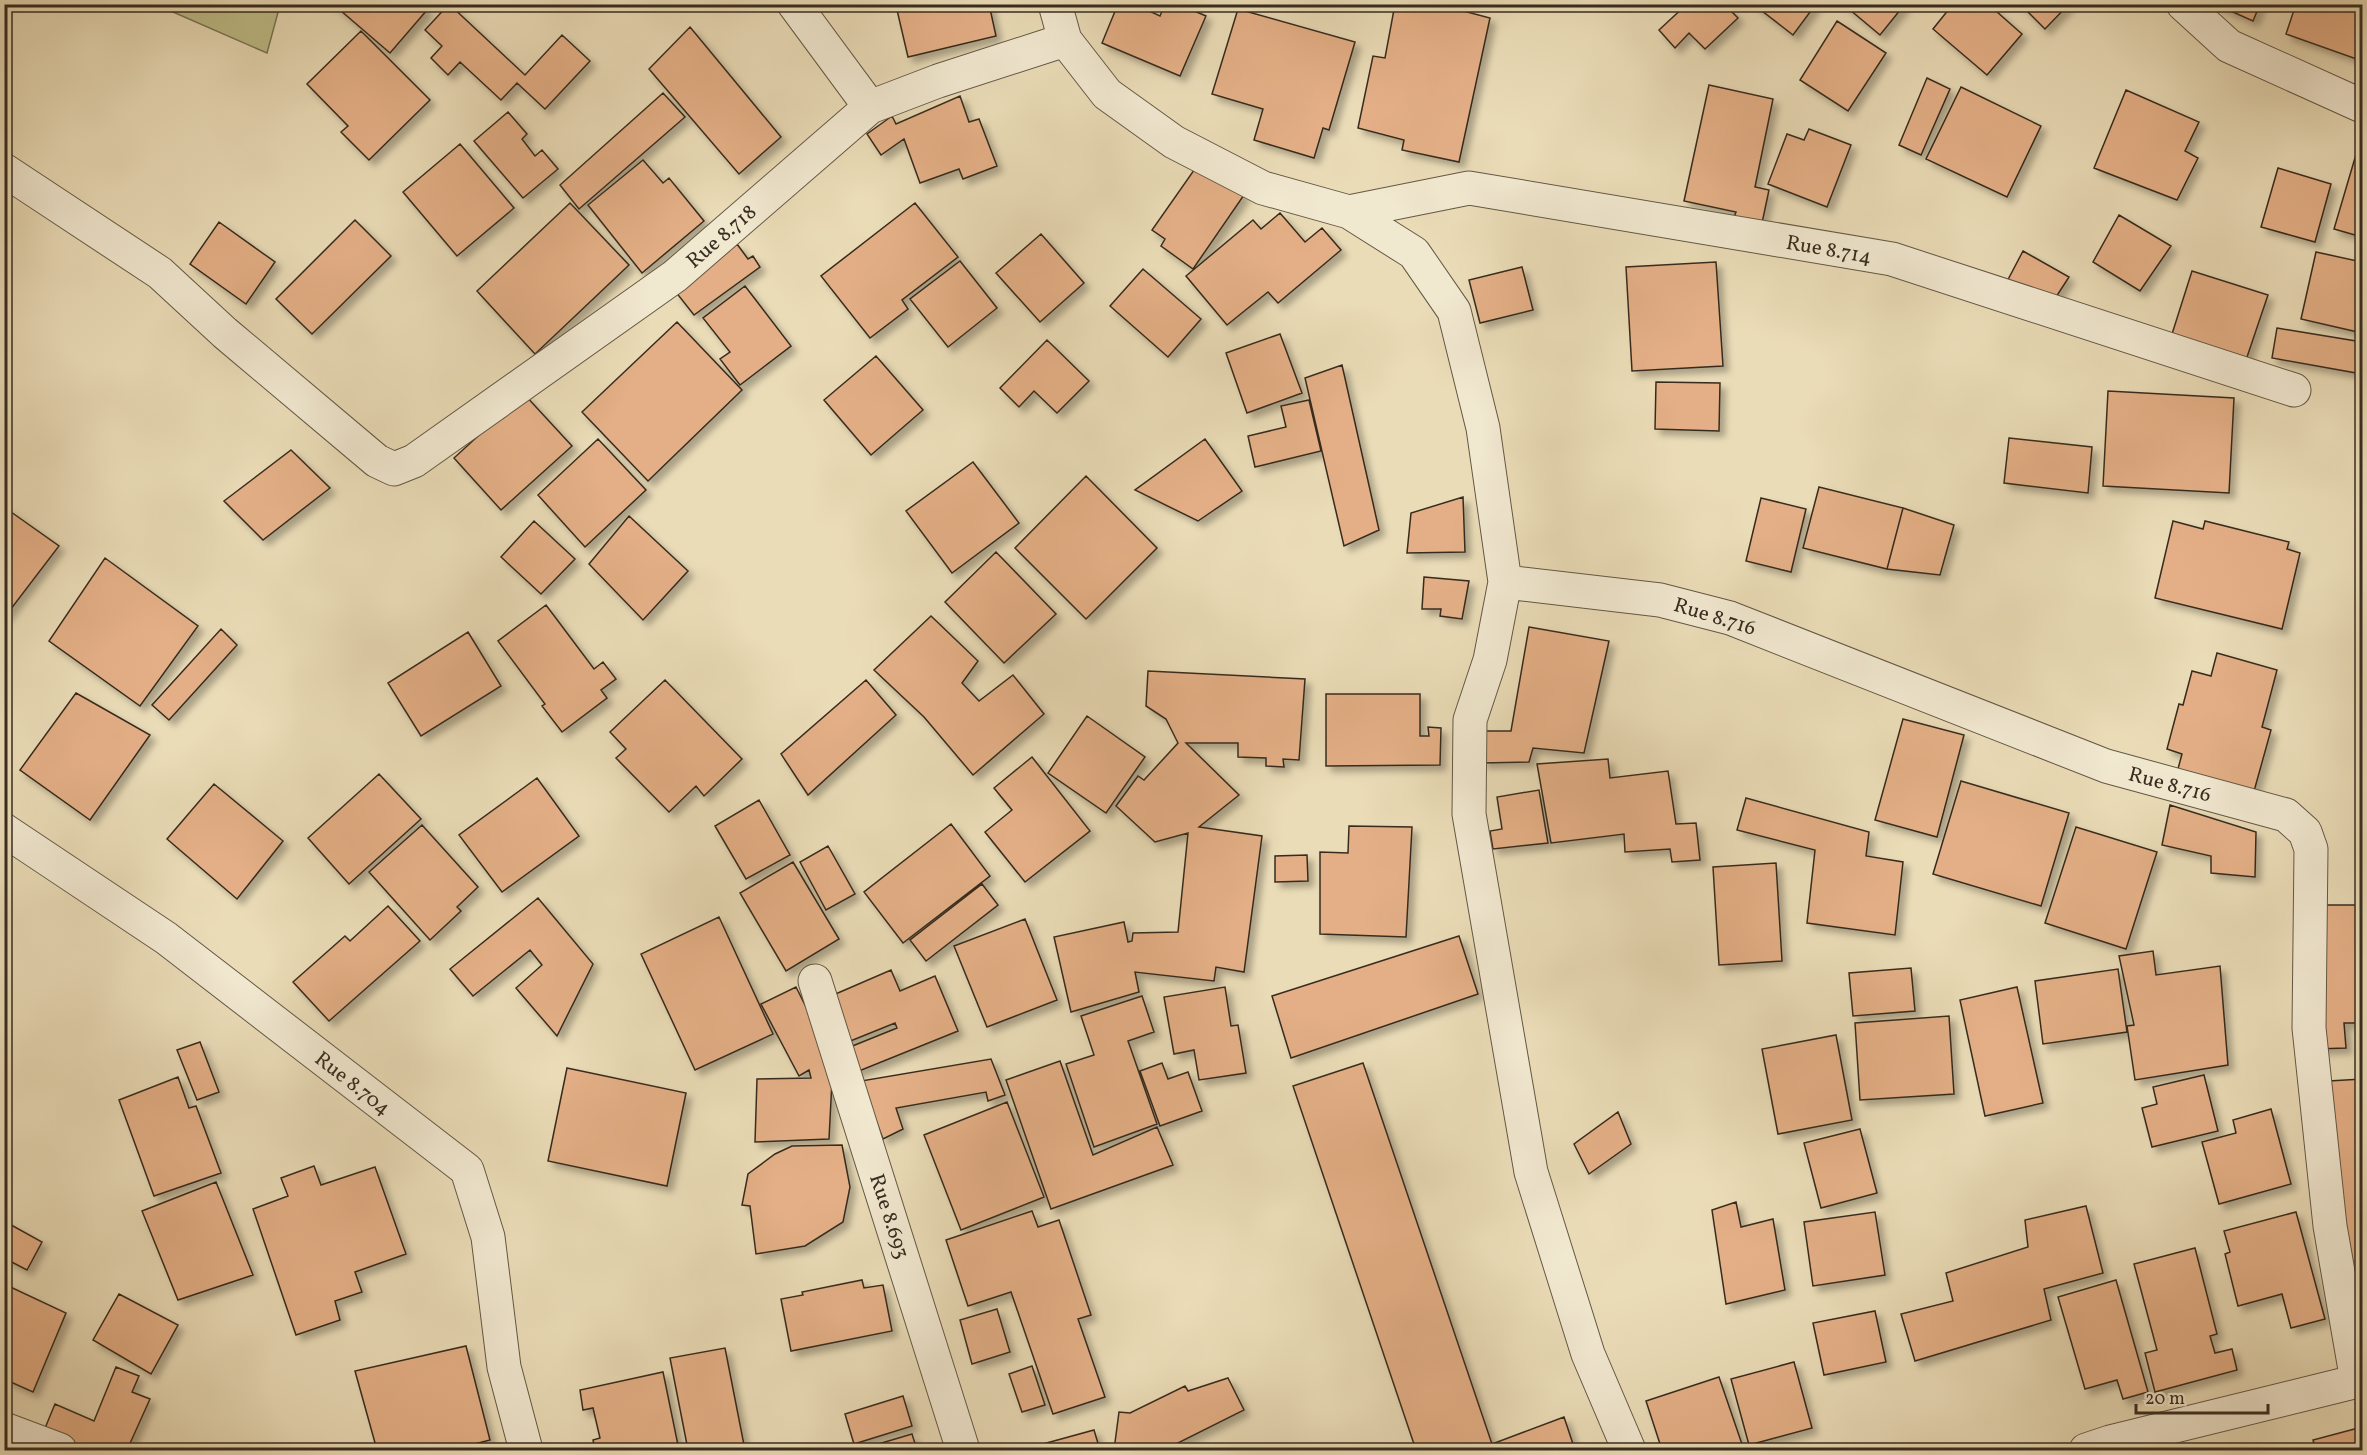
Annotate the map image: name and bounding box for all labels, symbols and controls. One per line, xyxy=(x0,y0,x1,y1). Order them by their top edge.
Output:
street label: Rue 8.718 xyxy=(681,198,763,276)
street label: Rue 8.714 xyxy=(1784,229,1874,272)
street label: Rue 8.716 xyxy=(1670,591,1759,644)
street label: Rue 8.716 xyxy=(2125,761,2214,810)
street label: Rue 8.704 xyxy=(308,1045,396,1123)
street label: Rue 8.693 xyxy=(861,1170,916,1263)
scale bar xyxy=(2136,1377,2268,1415)
text: 20 m xyxy=(2145,1387,2185,1412)

